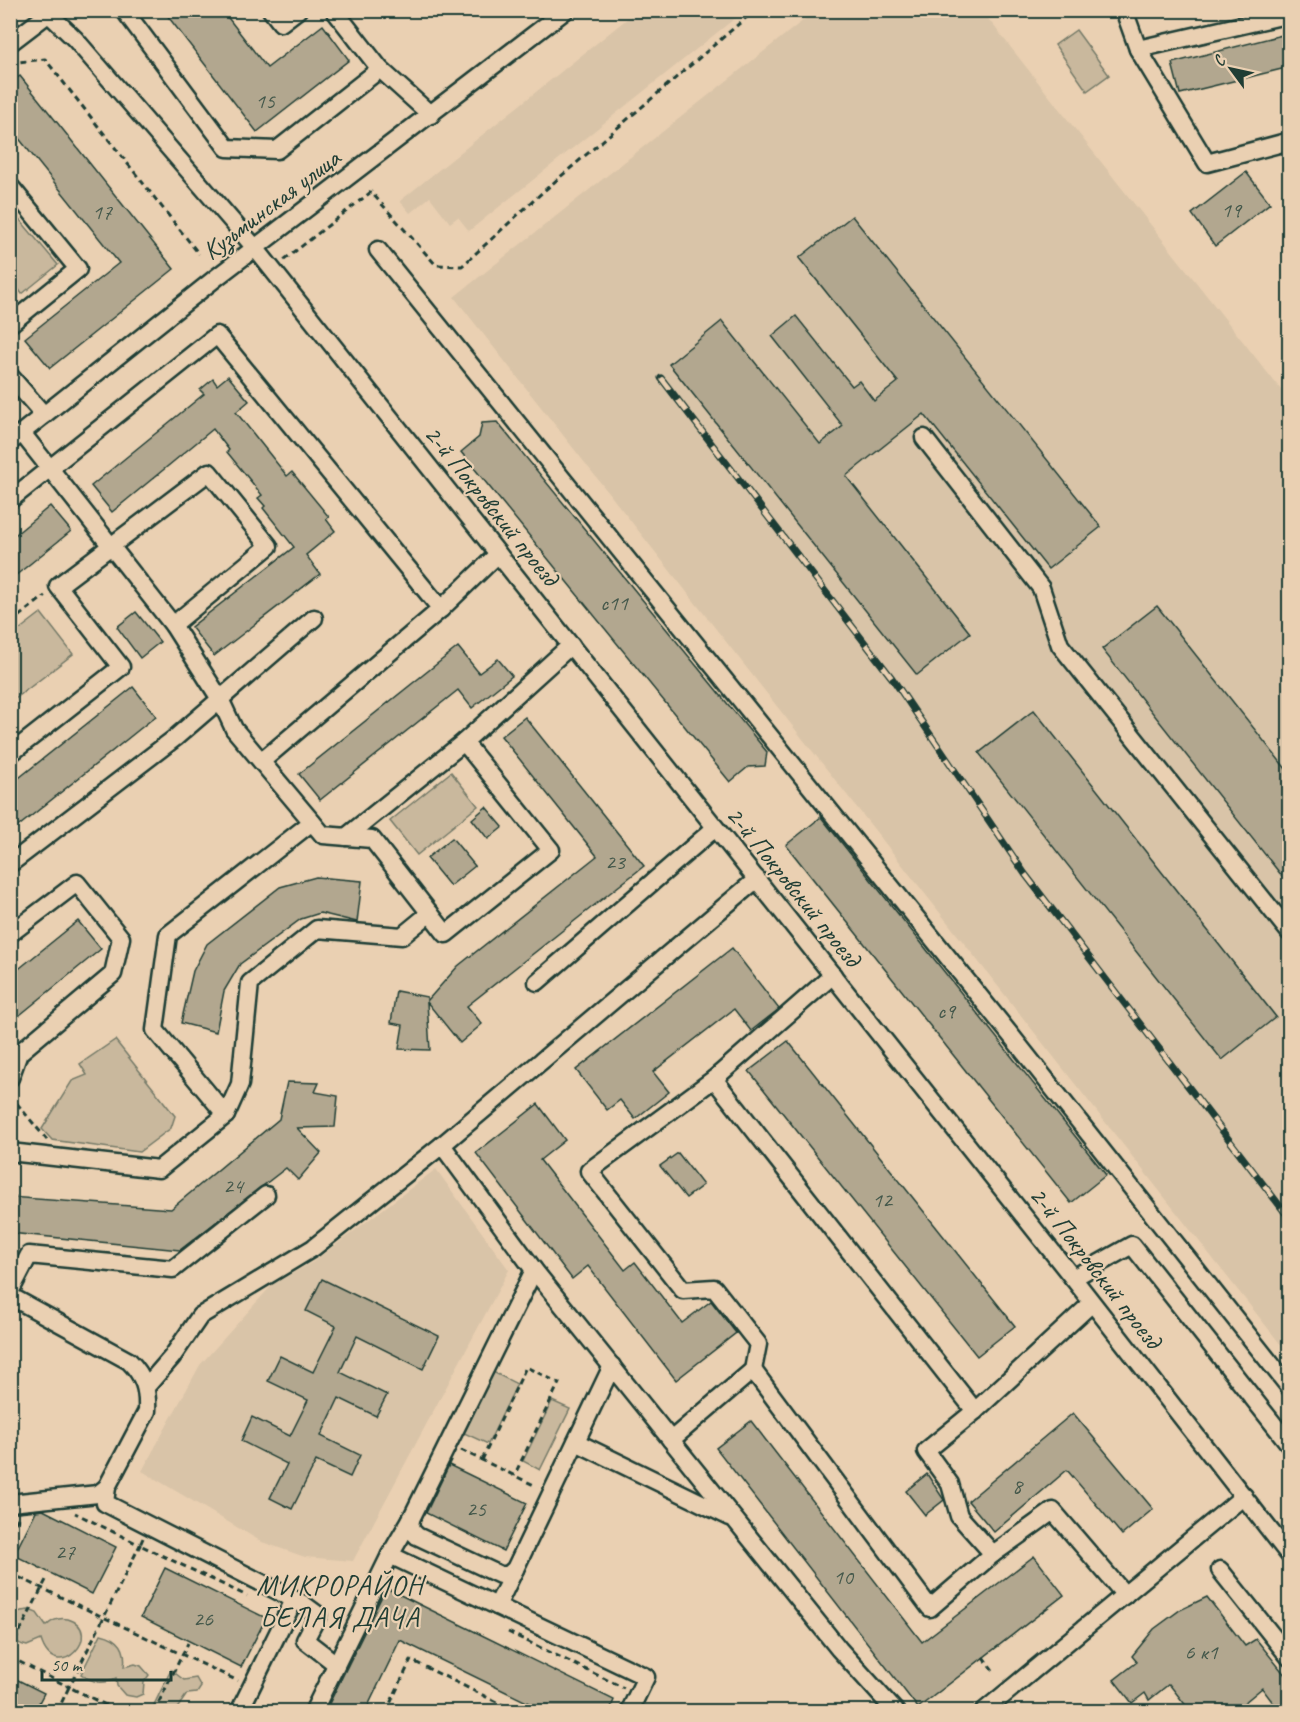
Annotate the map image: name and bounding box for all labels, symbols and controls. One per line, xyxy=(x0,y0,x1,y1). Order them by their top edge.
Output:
north arrow xyxy=(1201,39,1261,99)
text: С xyxy=(1209,51,1231,70)
house number: 15 xyxy=(255,87,276,115)
street label: Кузьминская улица xyxy=(196,141,349,268)
house number: 19 xyxy=(1221,196,1243,224)
house number: 17 xyxy=(92,198,113,226)
street label: 2-й Покровский проезд xyxy=(417,418,568,594)
house number: с11 xyxy=(600,589,629,617)
street label: 2-й Покровский проезд xyxy=(719,799,870,975)
house number: 23 xyxy=(605,848,627,876)
house number: с9 xyxy=(937,997,957,1025)
house number: 24 xyxy=(223,1172,245,1200)
street label: 2-й Покровский проезд xyxy=(1022,1179,1171,1357)
house number: 12 xyxy=(872,1186,894,1214)
house number: 8 xyxy=(1012,1472,1024,1500)
house number: 25 xyxy=(466,1495,487,1523)
house number: 27 xyxy=(55,1538,76,1566)
house number: 10 xyxy=(833,1563,855,1591)
district label: МИКРОРАЙОН БЕЛАЯ ДАЧА xyxy=(256,1568,426,1635)
house number: 26 xyxy=(193,1605,214,1633)
house number: 6 к1 xyxy=(1184,1638,1219,1666)
scale bar xyxy=(42,1644,171,1682)
text: 50 m xyxy=(51,1654,84,1676)

